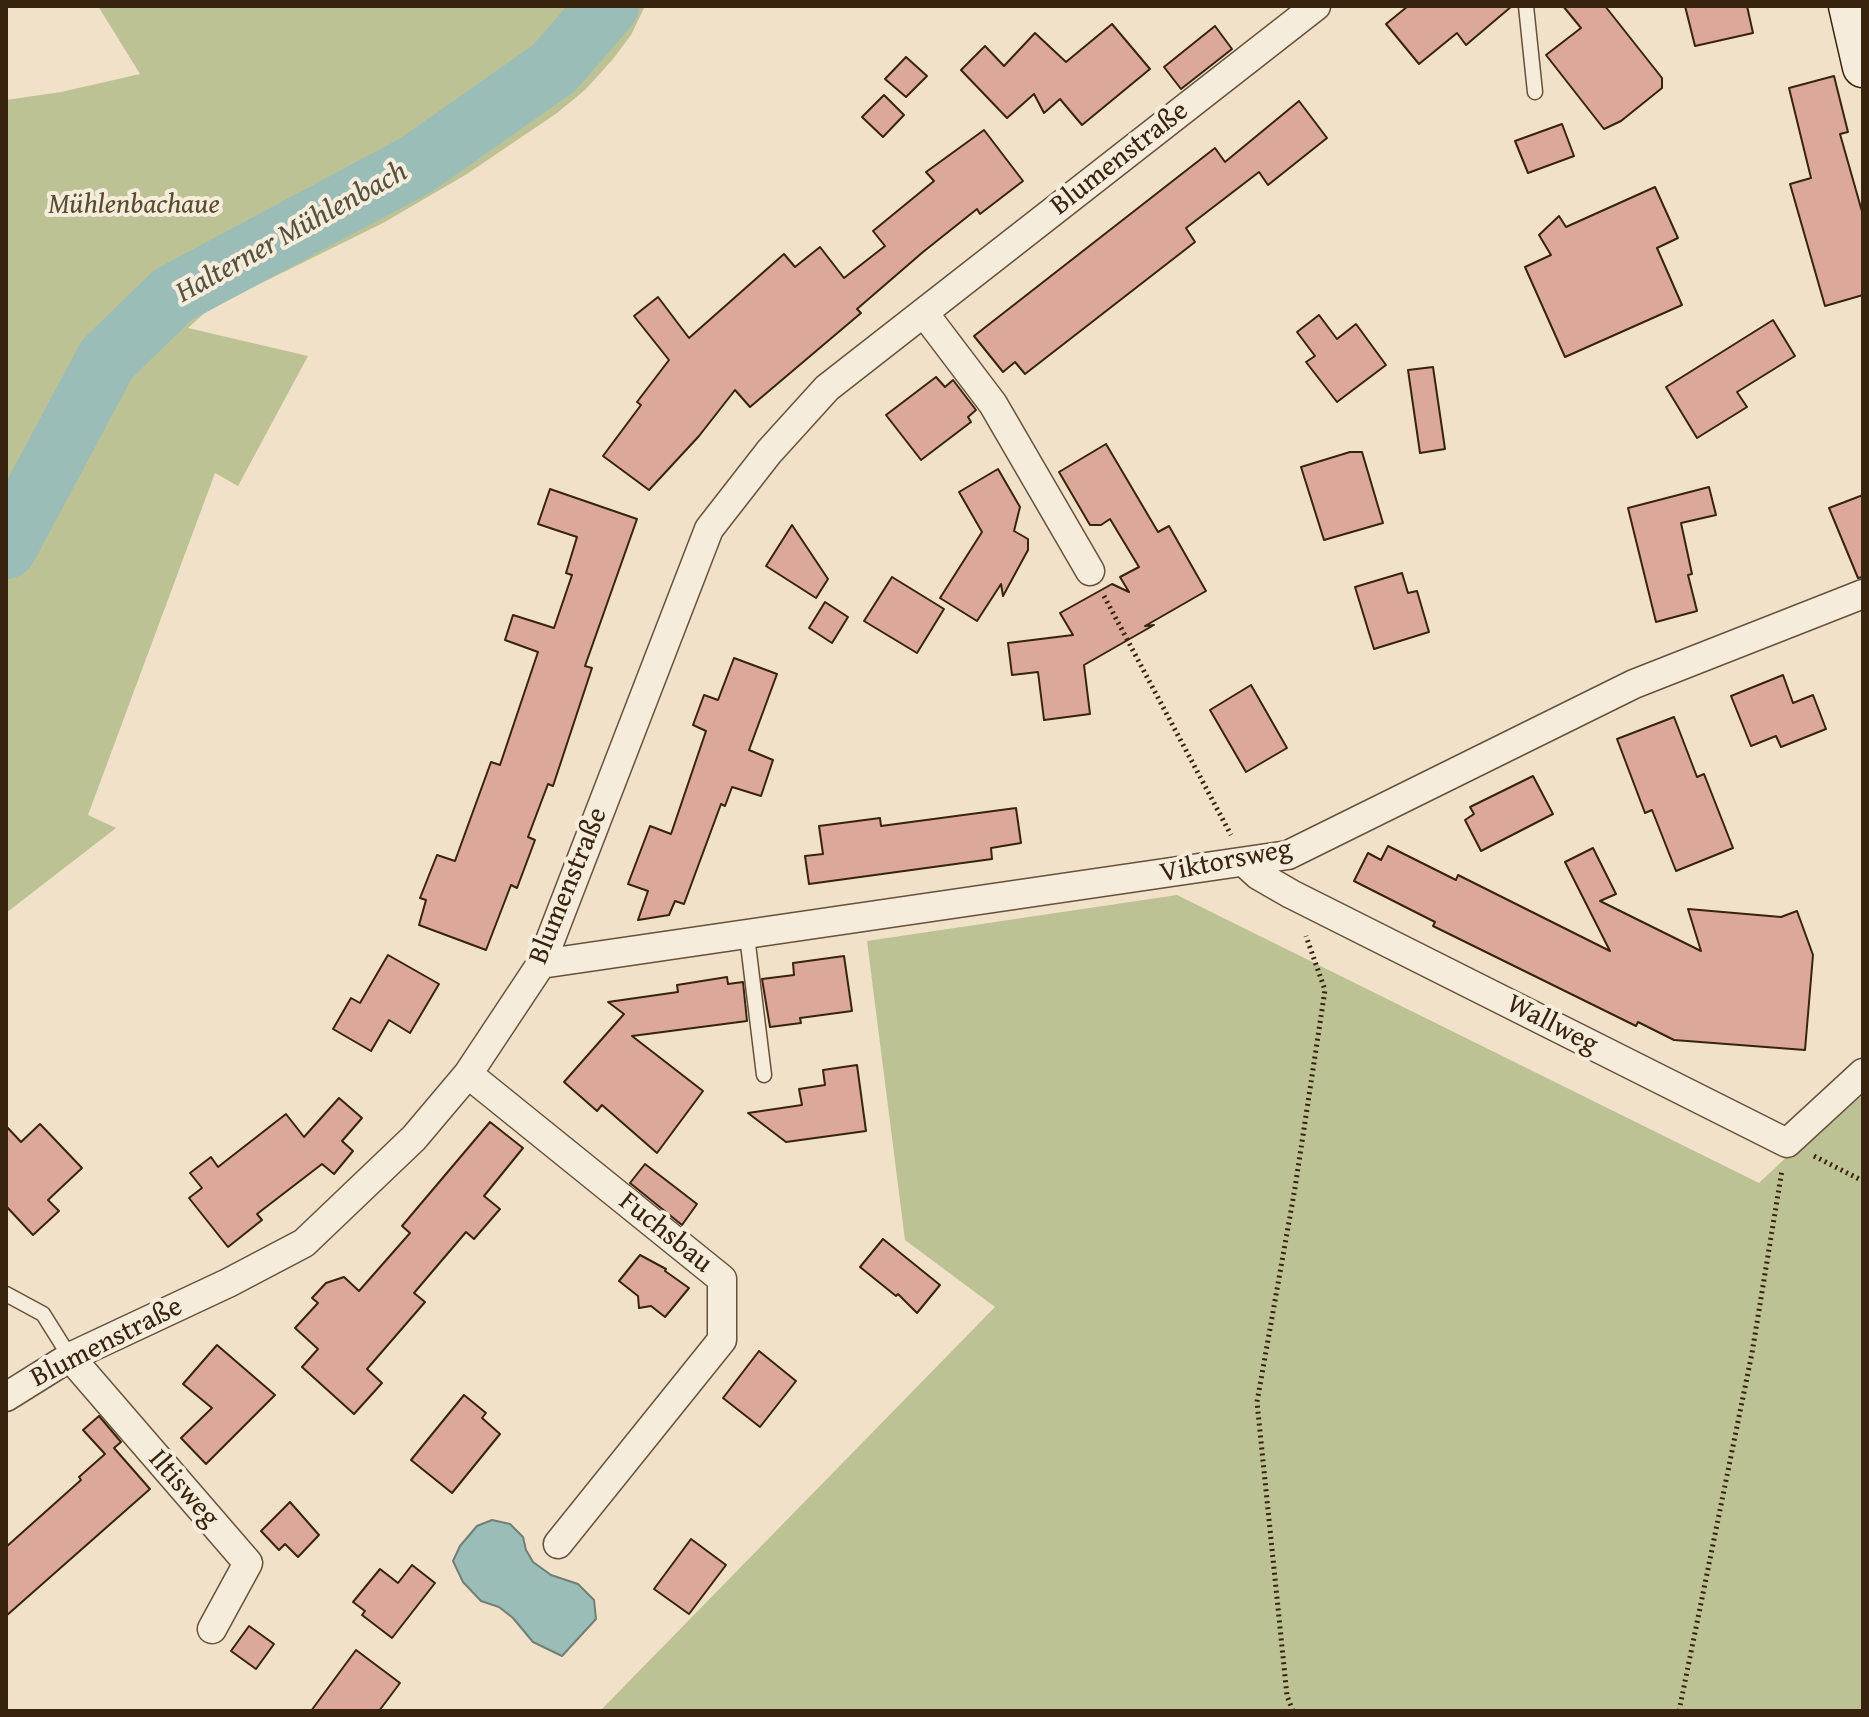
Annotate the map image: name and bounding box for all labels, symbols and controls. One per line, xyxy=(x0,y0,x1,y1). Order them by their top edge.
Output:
street label: Blumenstraße xyxy=(1044,95,1196,223)
water label: Halterner Mühlenbach xyxy=(170,154,414,312)
park label: Mühlenbachaue xyxy=(48,189,220,223)
street label: Blumenstraße xyxy=(522,803,616,969)
street label: Viktorsweg xyxy=(1157,833,1295,891)
street label: Wallweg xyxy=(1501,988,1603,1062)
street label: Fuchsbau xyxy=(611,1185,719,1281)
street label: Blumenstraße xyxy=(26,1290,188,1396)
street label: Iltisweg xyxy=(140,1443,226,1535)

